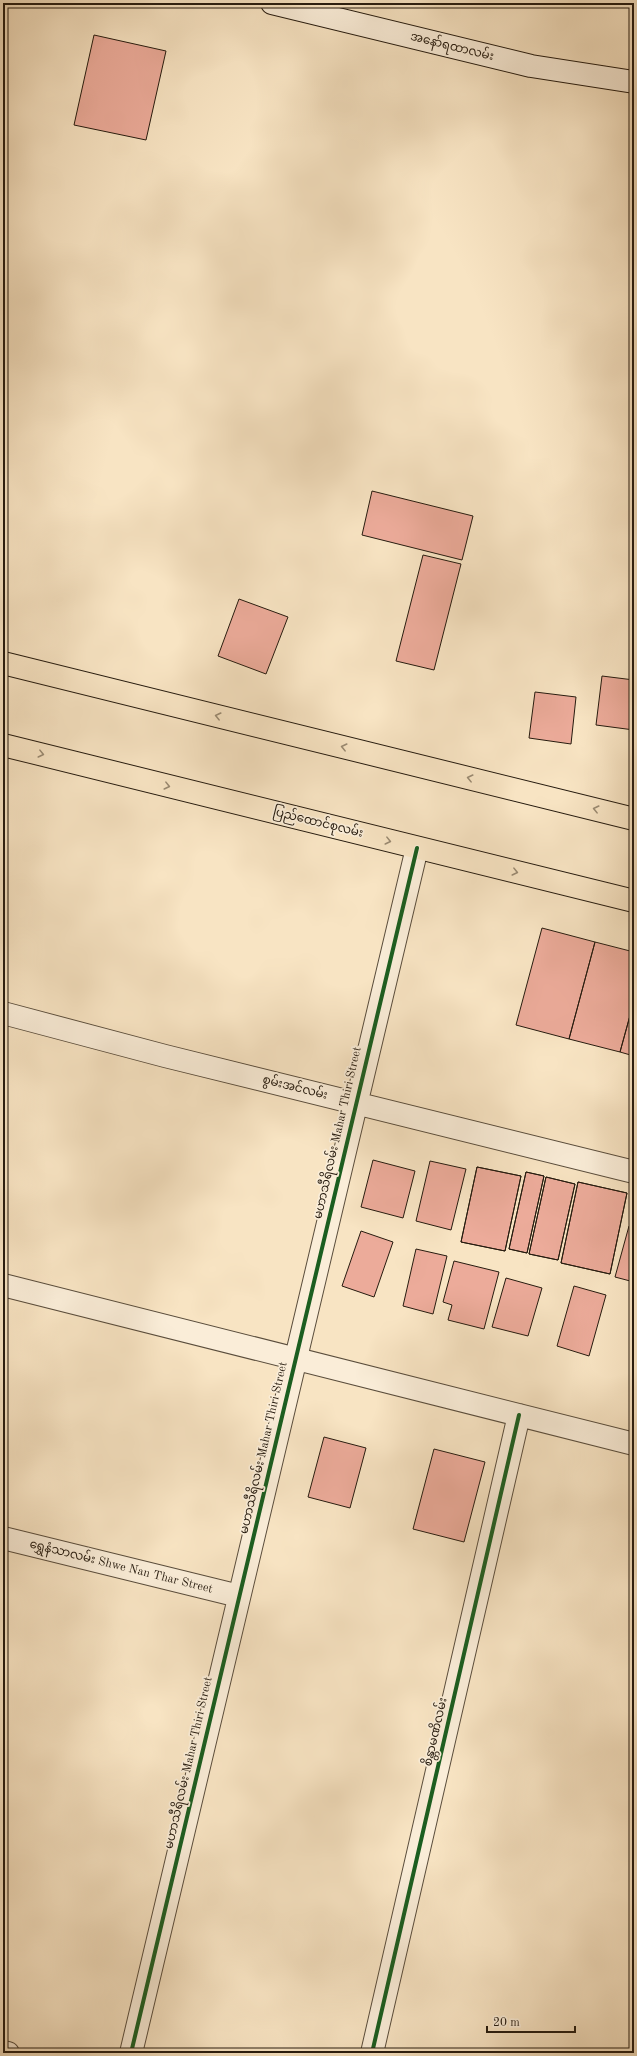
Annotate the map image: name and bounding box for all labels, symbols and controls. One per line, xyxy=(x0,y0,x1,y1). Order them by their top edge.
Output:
street label: အနော်ရထာလမ်း xyxy=(408,27,496,66)
one-way arrow xyxy=(214,712,221,720)
one-way arrow xyxy=(341,743,347,751)
one-way arrow xyxy=(38,750,44,758)
one-way arrow xyxy=(467,774,474,783)
one-way arrow xyxy=(164,781,170,789)
street label: ပြည်ထောင်စုလမ်း xyxy=(271,802,365,843)
one-way arrow xyxy=(593,806,599,814)
one-way arrow xyxy=(385,836,392,844)
one-way arrow xyxy=(511,867,518,875)
street label: မဟာသီရိလမ်း Mahar Thiri Street xyxy=(308,1045,367,1221)
street label: စွမ်းအင်လမ်း xyxy=(260,1070,330,1105)
street label: မဟာသီရိလမ်း Mahar Thiri Street xyxy=(234,1360,293,1536)
street label: ရွှေနံသာလမ်း Shwe Nan Thar Street xyxy=(27,1535,215,1599)
street label: မဟာသီရိလမ်း Mahar Thiri Street xyxy=(159,1675,218,1851)
street label: စိန္တာမဏိလမ်း xyxy=(418,1696,453,1768)
scale bar xyxy=(487,2008,575,2034)
text: 20 m xyxy=(493,2017,520,2029)

